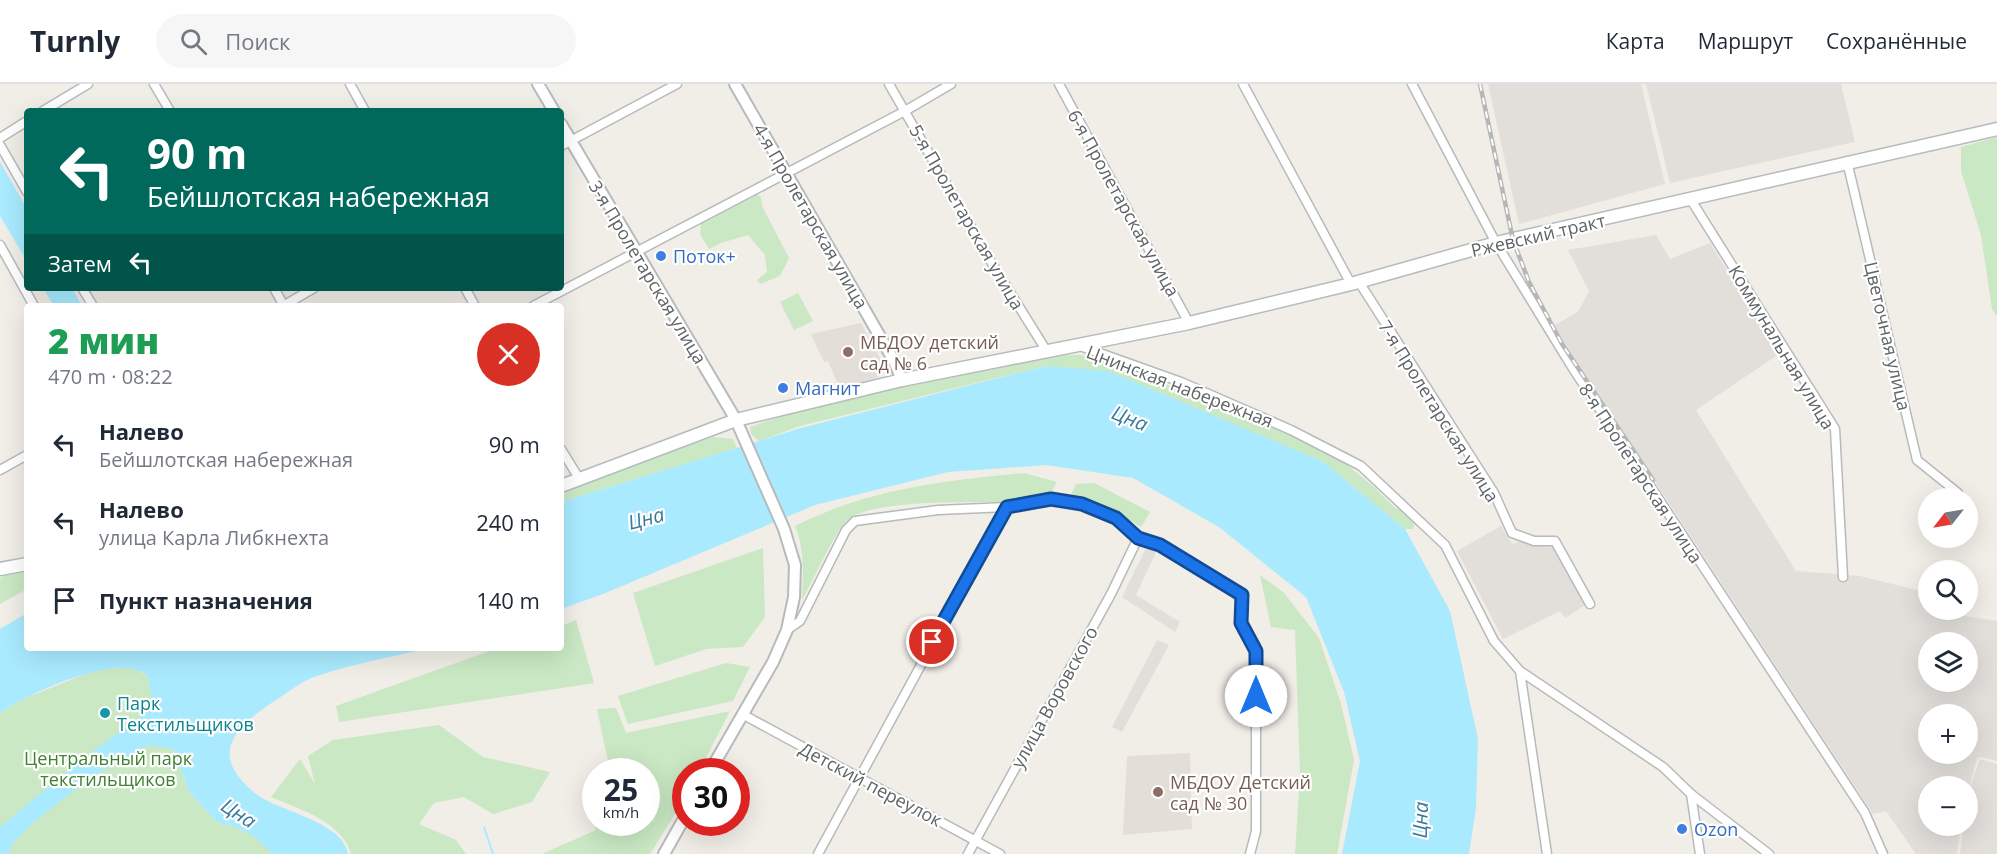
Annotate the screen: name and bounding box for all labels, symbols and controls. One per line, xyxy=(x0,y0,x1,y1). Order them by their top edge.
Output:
search box xyxy=(156,14,576,68)
text: Turnly xyxy=(30,22,120,60)
icon: search xyxy=(177,25,210,58)
text: Поиск xyxy=(225,26,290,56)
text: Карта xyxy=(1606,27,1665,55)
text: Маршрут xyxy=(1698,27,1793,55)
text: Сохранённые xyxy=(1826,27,1967,55)
street label: 6-я Пролетарская улица xyxy=(1063,105,1185,301)
street label: 4-я Пролетарская улица xyxy=(748,119,874,313)
street label: 5-я Пролетарская улица xyxy=(904,120,1030,314)
text: 90 m xyxy=(147,124,247,181)
icon: left xyxy=(48,132,126,210)
street label: 3-я Пролетарская улица xyxy=(584,176,712,368)
text: Бейшлотская набережная xyxy=(147,178,490,215)
street label: Ржевский тракт xyxy=(1468,208,1608,262)
place label: Поток+ xyxy=(673,244,736,268)
icon: left xyxy=(124,246,157,279)
text: Затем xyxy=(48,248,112,278)
marker: Поток+ xyxy=(654,249,668,263)
street label: Цветочная улица xyxy=(1859,259,1917,413)
street label: Коммунальная улица xyxy=(1723,260,1841,434)
text: 2 мин xyxy=(48,316,159,365)
street label: 7-я Пролетарская улица xyxy=(1373,316,1505,506)
button: close xyxy=(477,323,540,386)
place label: МБДОУ детский сад № 6 xyxy=(860,330,999,375)
street label: Цнинская набережная xyxy=(1083,339,1277,433)
marker: МБДОУ детский сад № 6 xyxy=(841,345,855,359)
text: 470 m · 08:22 xyxy=(48,363,173,390)
place label: Магнит xyxy=(795,376,861,400)
street label: 8-я Пролетарская улица xyxy=(1574,378,1708,568)
marker: Магнит xyxy=(776,381,790,395)
water label: Цна xyxy=(1108,399,1152,437)
text: Налево xyxy=(99,416,184,446)
icon: left xyxy=(48,428,81,461)
text: 90 m xyxy=(489,429,540,459)
text: Бейшлотская набережная xyxy=(99,446,353,473)
north arrow xyxy=(1918,488,1978,548)
map controls xyxy=(1918,488,1978,836)
text: Налево xyxy=(99,494,184,524)
water label: Цна xyxy=(625,500,667,536)
icon: left xyxy=(48,506,81,539)
text: 240 m xyxy=(476,507,540,537)
text: улица Карла Либкнехта xyxy=(99,524,329,551)
button: search xyxy=(1918,560,1978,620)
icon: arrive xyxy=(48,584,81,617)
text: Пункт назначения xyxy=(99,585,313,615)
text: 140 m xyxy=(476,585,540,615)
pin xyxy=(906,616,957,667)
street label: улица Воровского xyxy=(1005,622,1103,772)
icon: arrive xyxy=(915,625,948,658)
button: layers xyxy=(1918,632,1978,692)
position arrow xyxy=(1224,664,1288,728)
place label: Парк Текстильщиков xyxy=(117,691,254,736)
button: + xyxy=(1918,704,1978,764)
marker: Парк Текстильщиков xyxy=(98,706,112,720)
street label: Детский переулок xyxy=(796,736,947,832)
park label: Центральный парк текстильщиков xyxy=(24,746,193,791)
speed limit sign: 30 xyxy=(672,758,750,836)
text: 25 xyxy=(604,769,638,810)
place label: МБДОУ Детский сад № 30 xyxy=(1170,770,1311,815)
button: − xyxy=(1918,776,1978,836)
marker: МБДОУ Детский сад № 30 xyxy=(1151,785,1165,799)
water label: Цна xyxy=(216,792,262,834)
water label: Цна xyxy=(1406,801,1434,839)
text: km/h xyxy=(603,802,639,822)
place label: Ozon xyxy=(1694,817,1738,841)
marker: Ozon xyxy=(1675,822,1689,836)

